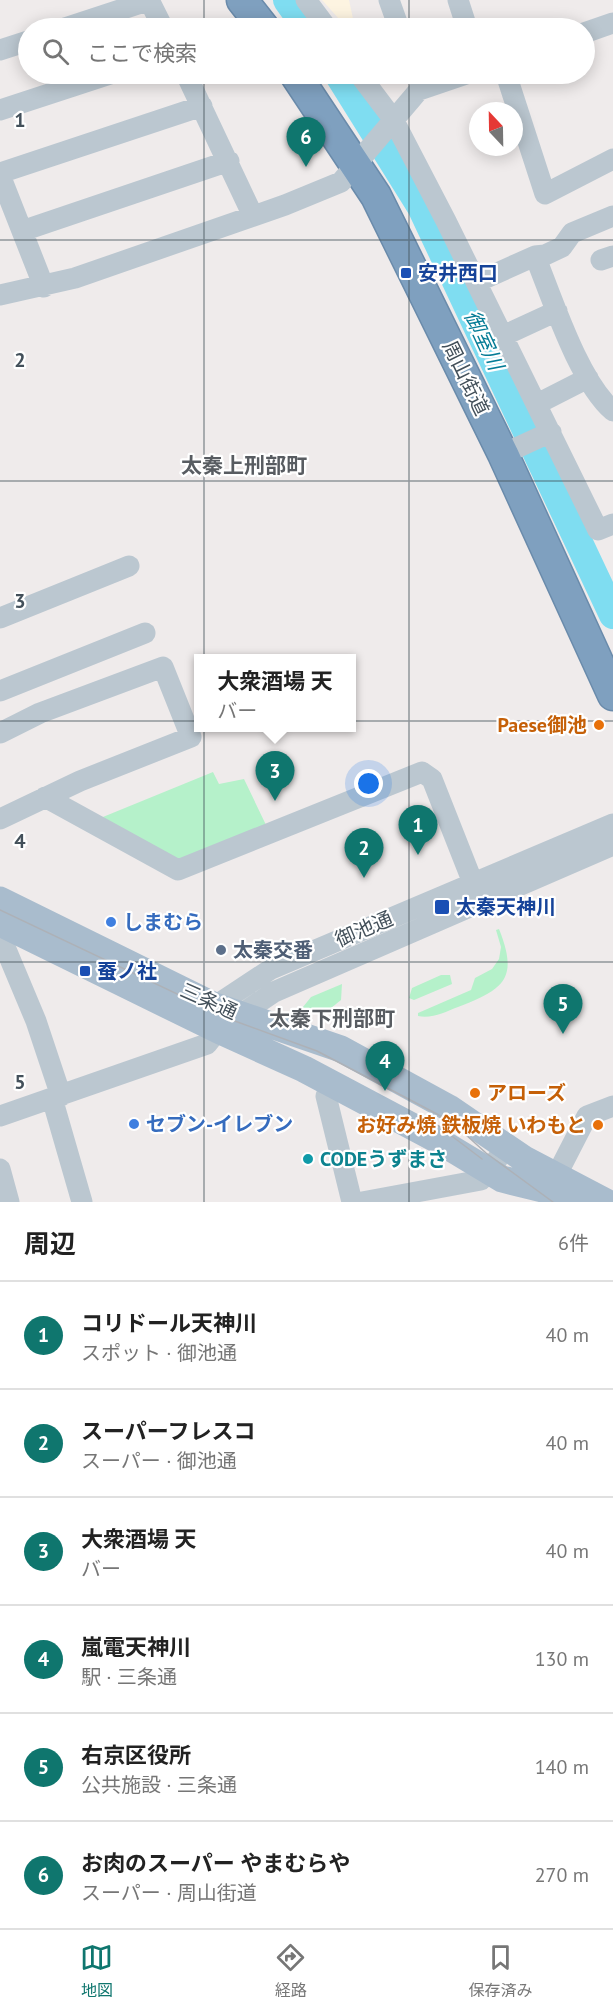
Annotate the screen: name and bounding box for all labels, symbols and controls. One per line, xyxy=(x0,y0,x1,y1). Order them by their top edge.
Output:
search box xyxy=(18,18,595,84)
icon: search xyxy=(39,35,72,68)
text: ここで検索 xyxy=(87,39,197,67)
north arrow xyxy=(469,102,523,156)
text: 1 xyxy=(14,107,26,133)
pin: 6 xyxy=(286,118,326,167)
place label: 安井西口 xyxy=(418,260,498,286)
marker: 安井西口 xyxy=(399,266,413,280)
water label: 御室川 xyxy=(458,306,510,376)
street label: 周山街道 xyxy=(437,336,495,420)
text: 2 xyxy=(14,347,26,373)
district label: 太秦上刑部町 xyxy=(181,452,307,479)
text: 3 xyxy=(14,588,26,614)
popup xyxy=(194,654,356,732)
text: 大衆酒場 天 xyxy=(217,667,333,695)
text: バー xyxy=(217,698,257,724)
place label: Paese御池 xyxy=(497,712,587,738)
marker: Paese御池 xyxy=(592,718,606,732)
pin: 3 xyxy=(256,752,294,801)
your location xyxy=(354,769,383,798)
pin: 1 xyxy=(398,806,438,855)
text: 4 xyxy=(14,828,26,854)
pin: 2 xyxy=(344,828,384,878)
place label: 太秦天神川 xyxy=(456,894,556,920)
marker: 太秦天神川 xyxy=(433,898,451,916)
street label: 御池通 xyxy=(331,905,397,953)
place label: しまむら xyxy=(123,909,203,935)
marker: しまむら xyxy=(104,915,118,929)
place label: 太秦交番 xyxy=(233,937,313,963)
marker: 太秦交番 xyxy=(214,943,228,957)
place label: 蚕ノ社 xyxy=(97,958,157,984)
marker: 蚕ノ社 xyxy=(78,964,92,978)
street label: 三条通 xyxy=(176,977,242,1025)
pin: 5 xyxy=(544,984,582,1034)
district label: 太秦下刑部町 xyxy=(269,1005,395,1032)
pin: 4 xyxy=(366,1042,404,1091)
text: 5 xyxy=(14,1069,26,1095)
place label: アローズ xyxy=(487,1080,566,1106)
marker: アローズ xyxy=(468,1086,482,1100)
place label: セブン-イレブン xyxy=(146,1111,293,1137)
place label: お好み焼 鉄板焼 いわもと xyxy=(356,1112,586,1138)
marker: セブン-イレブン xyxy=(127,1117,141,1131)
marker: お好み焼 鉄板焼 いわもと xyxy=(591,1118,605,1132)
place label: CODEうずまさ xyxy=(320,1146,447,1172)
marker: CODEうずまさ xyxy=(301,1152,315,1166)
text: 周辺 xyxy=(24,1227,76,1260)
text: 6件 xyxy=(558,1230,589,1256)
text: コリドール天神川 xyxy=(81,1309,257,1337)
text: 1 xyxy=(38,1322,49,1348)
text: 40 m xyxy=(546,1322,589,1348)
text: スポット · 御池通 xyxy=(81,1340,237,1366)
text: スーパーフレスコ xyxy=(81,1417,255,1445)
text: 2 xyxy=(38,1430,49,1456)
text: 40 m xyxy=(546,1430,589,1456)
text: スーパー · 御池通 xyxy=(81,1448,237,1474)
text: 大衆酒場 天 xyxy=(81,1525,197,1553)
text: 3 xyxy=(38,1538,49,1564)
text: 40 m xyxy=(546,1538,589,1564)
text: バー xyxy=(81,1556,121,1582)
text: 嵐電天神川 xyxy=(81,1633,191,1661)
text: 4 xyxy=(38,1646,49,1672)
text: 130 m xyxy=(535,1646,589,1672)
text: 駅 · 三条通 xyxy=(81,1664,177,1690)
text: 右京区役所 xyxy=(81,1741,191,1769)
text: 5 xyxy=(38,1754,49,1780)
text: 140 m xyxy=(535,1754,589,1780)
text: 公共施設 · 三条通 xyxy=(81,1772,237,1798)
text: お肉のスーパー やまむらや xyxy=(81,1849,350,1877)
text: 6 xyxy=(38,1862,49,1888)
text: 270 m xyxy=(535,1862,589,1888)
text: スーパー · 周山街道 xyxy=(81,1880,257,1906)
tab: 地図 xyxy=(80,1941,113,2001)
tab: 経路 xyxy=(274,1941,307,2001)
tab: 保存済み xyxy=(468,1941,532,2001)

